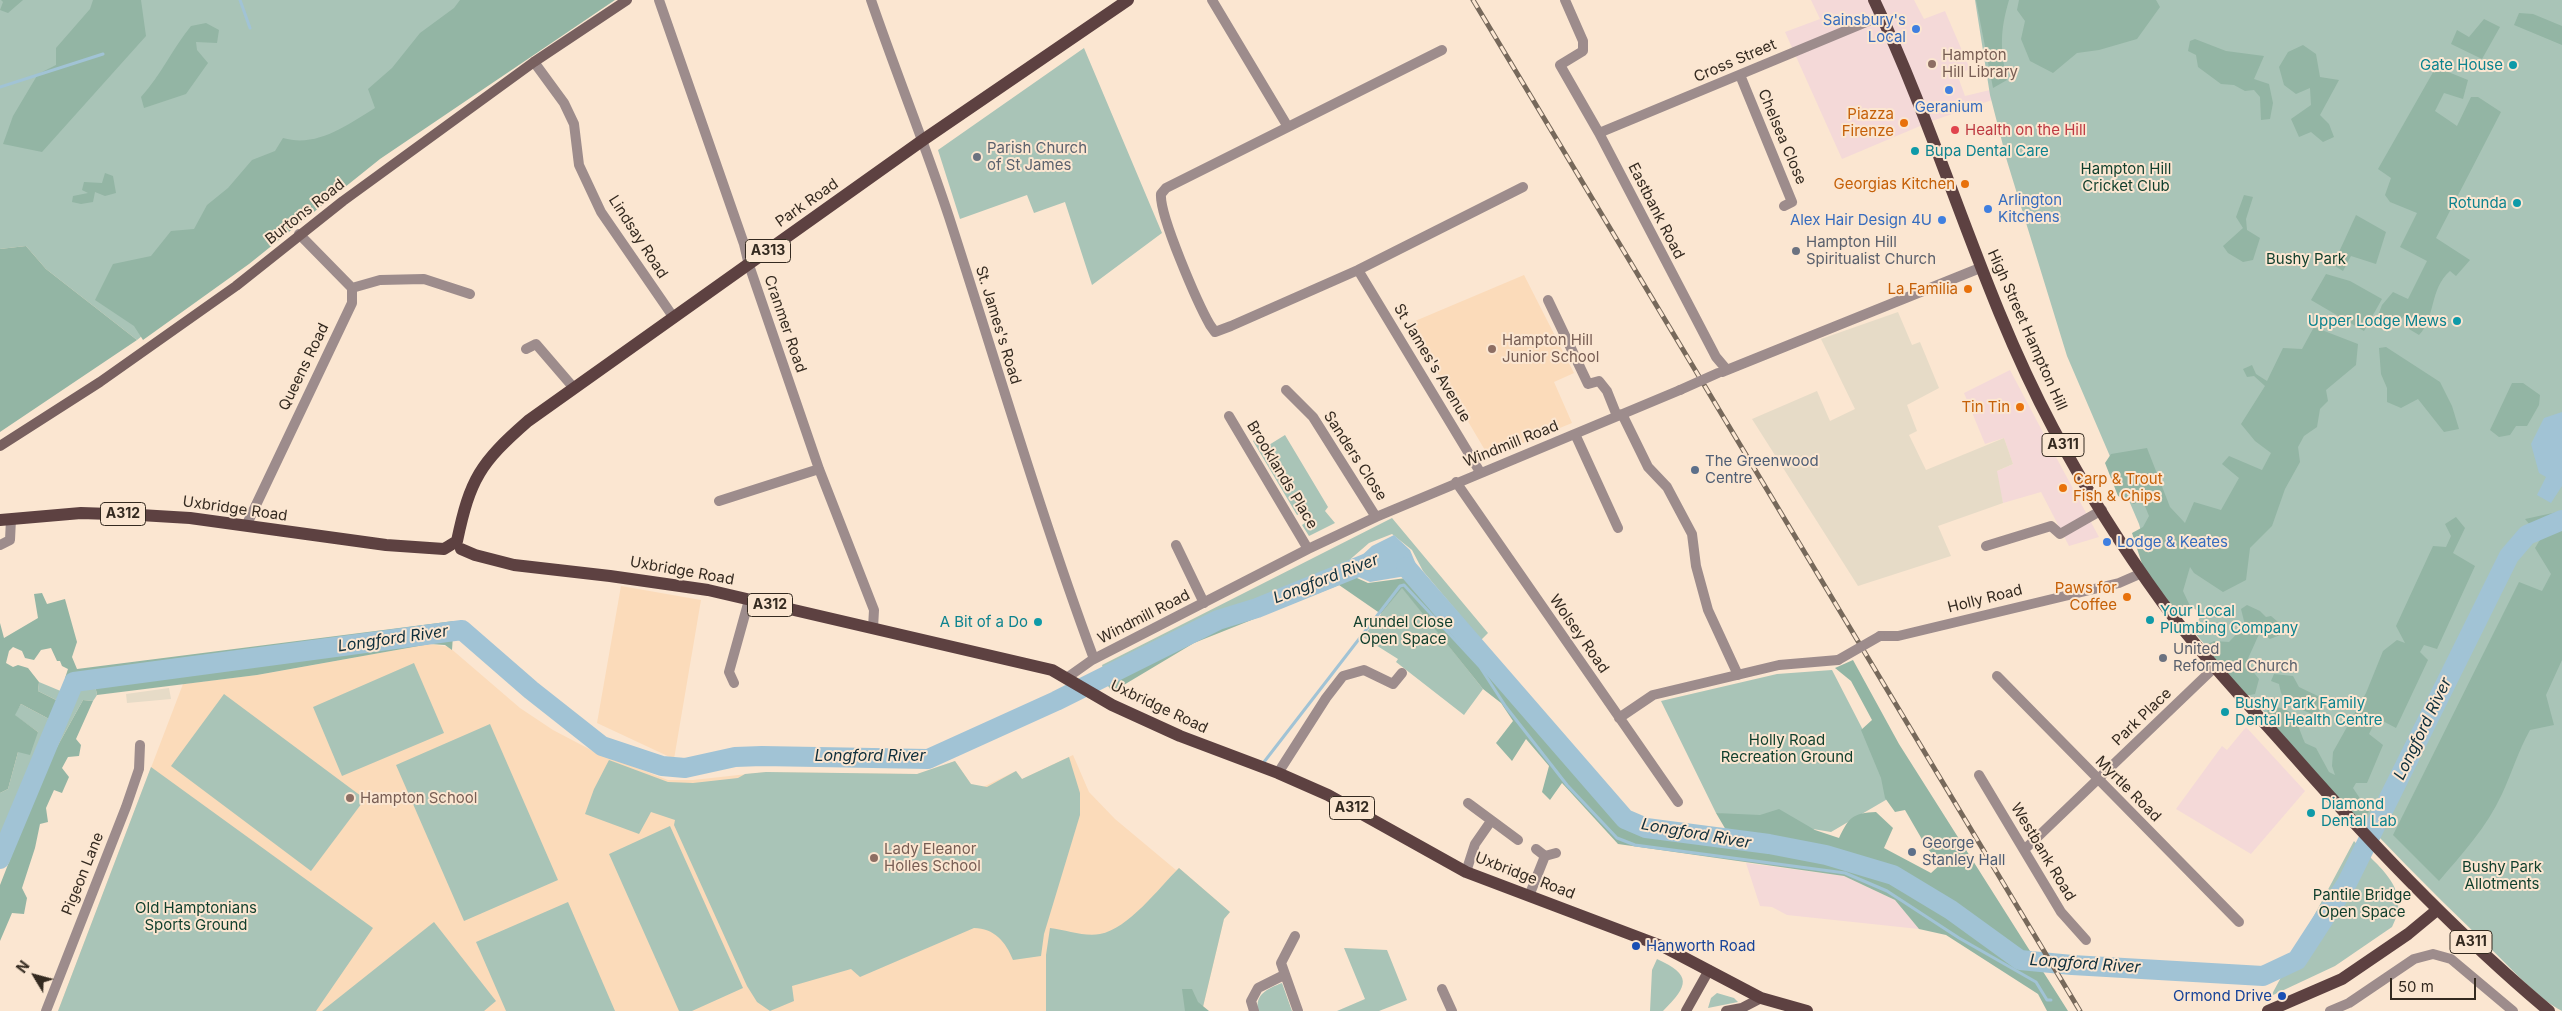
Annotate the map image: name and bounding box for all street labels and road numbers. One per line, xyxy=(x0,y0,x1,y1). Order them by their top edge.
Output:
street label: Cross Street xyxy=(1691,36,1779,86)
street label: Chelsea Close xyxy=(1754,87,1810,187)
street label: Eastbank Road xyxy=(1624,160,1688,262)
street label: Park Road xyxy=(772,175,842,231)
street label: Burtons Road xyxy=(262,176,348,248)
street label: Lindsay Road xyxy=(605,192,671,282)
road number: A313 xyxy=(746,240,790,262)
street label: High Street Hampton Hill xyxy=(1983,247,2071,413)
street label: St. James's Road xyxy=(971,264,1025,386)
street label: Cranmer Road xyxy=(760,273,810,375)
street label: St James's Avenue xyxy=(1390,301,1474,425)
street label: Queens Road xyxy=(275,320,333,414)
street label: Sanders Close xyxy=(1319,408,1391,504)
street label: Windmill Road xyxy=(1461,417,1561,471)
street label: Brooklands Place xyxy=(1243,418,1321,532)
road number: A311 xyxy=(2042,434,2084,456)
street label: Uxbridge Road xyxy=(181,493,289,525)
road number: A312 xyxy=(100,502,146,526)
street label: Uxbridge Road xyxy=(628,553,736,589)
street label: Holly Road xyxy=(1946,581,2024,617)
street label: Windmill Road xyxy=(1095,586,1193,648)
street label: Wolsey Road xyxy=(1545,591,1613,677)
road number: A312 xyxy=(748,594,792,616)
street label: Uxbridge Road xyxy=(1107,677,1211,737)
street label: Park Place xyxy=(2109,684,2175,750)
street label: Myrtle Road xyxy=(2091,752,2165,826)
road number: A312 xyxy=(1330,796,1374,820)
street label: Westbank Road xyxy=(2007,800,2079,904)
street label: Pigeon Lane xyxy=(58,830,108,918)
street label: Uxbridge Road xyxy=(1472,849,1578,903)
road number: A311 xyxy=(2450,930,2492,954)

